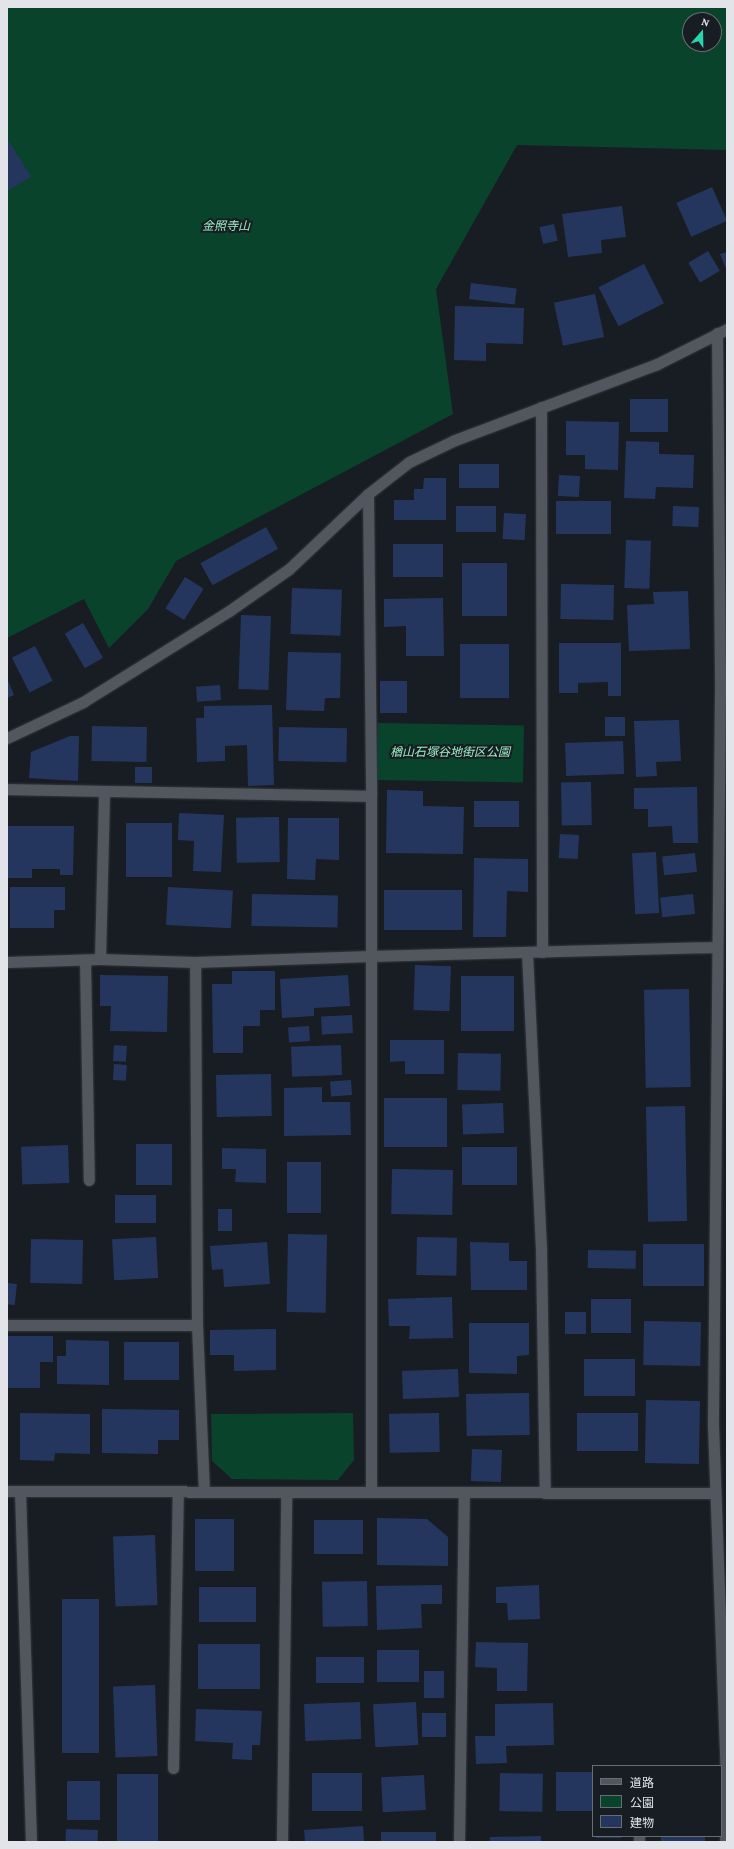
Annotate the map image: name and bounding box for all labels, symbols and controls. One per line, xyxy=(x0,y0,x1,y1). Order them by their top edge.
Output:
north arrow xyxy=(682,12,722,52)
text: N xyxy=(700,15,711,29)
park label: 金照寺山 xyxy=(202,220,250,234)
park label: 楢山石塚谷地街区公園 xyxy=(390,746,510,760)
legend xyxy=(592,1765,722,1837)
text: 道路 xyxy=(630,1776,654,1790)
text: 公園 xyxy=(630,1796,654,1810)
text: 建物 xyxy=(630,1816,654,1830)

